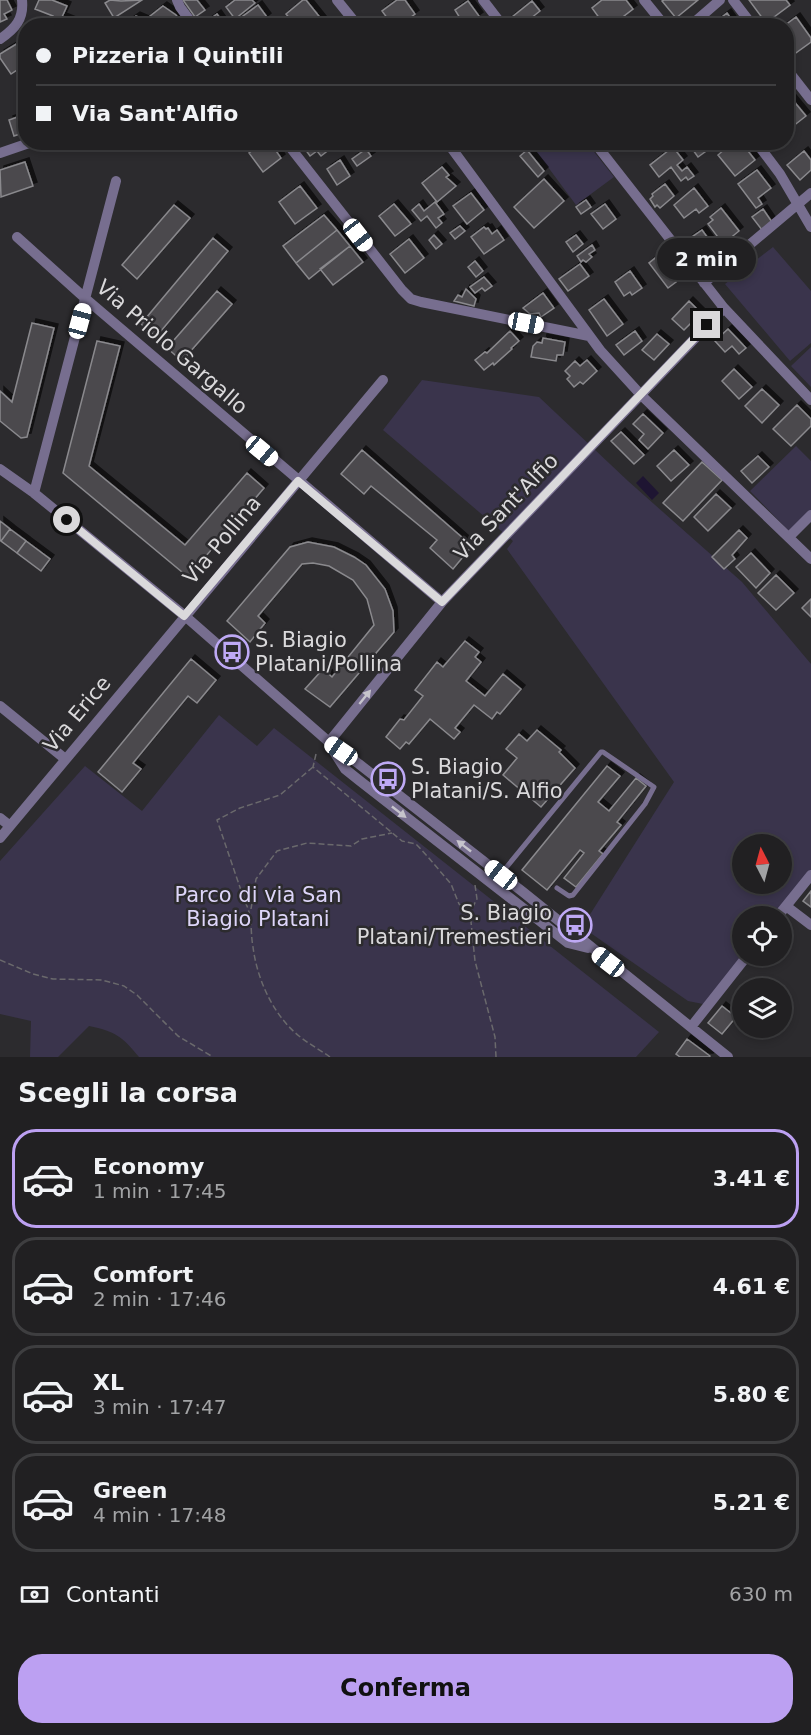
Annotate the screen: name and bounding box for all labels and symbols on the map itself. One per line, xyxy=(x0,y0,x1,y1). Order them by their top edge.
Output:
car xyxy=(340,215,376,255)
callout: 2 min xyxy=(658,238,756,280)
street label: Via Priolo Gargallo xyxy=(92,275,252,419)
car xyxy=(67,301,93,341)
car xyxy=(507,311,545,335)
route end xyxy=(693,311,720,338)
car xyxy=(242,433,282,469)
street label: Via Sant'Alfio xyxy=(449,449,563,565)
street label: Via Pollina xyxy=(178,491,266,589)
route start xyxy=(53,506,80,533)
place label: S. Biagio Platani/Pollina xyxy=(255,628,402,676)
bus stop icon: S. Biagio Platani/Pollina xyxy=(214,634,250,670)
street label: Via Erice xyxy=(38,671,116,757)
one-way arrow xyxy=(359,689,372,705)
car xyxy=(321,733,361,769)
place label: S. Biagio Platani/S. Alfio xyxy=(411,755,563,803)
bus stop icon: S. Biagio Platani/S. Alfio xyxy=(370,761,406,797)
one-way arrow xyxy=(391,806,407,818)
north arrow xyxy=(732,834,792,894)
one-way arrow xyxy=(456,840,472,852)
car xyxy=(481,857,521,893)
park label: Parco di via San Biagio Platani xyxy=(175,883,342,931)
place label: S. Biagio Platani/Tremestieri xyxy=(357,901,552,949)
bus stop icon: S. Biagio Platani/Tremestieri xyxy=(557,907,593,943)
car xyxy=(588,944,628,980)

